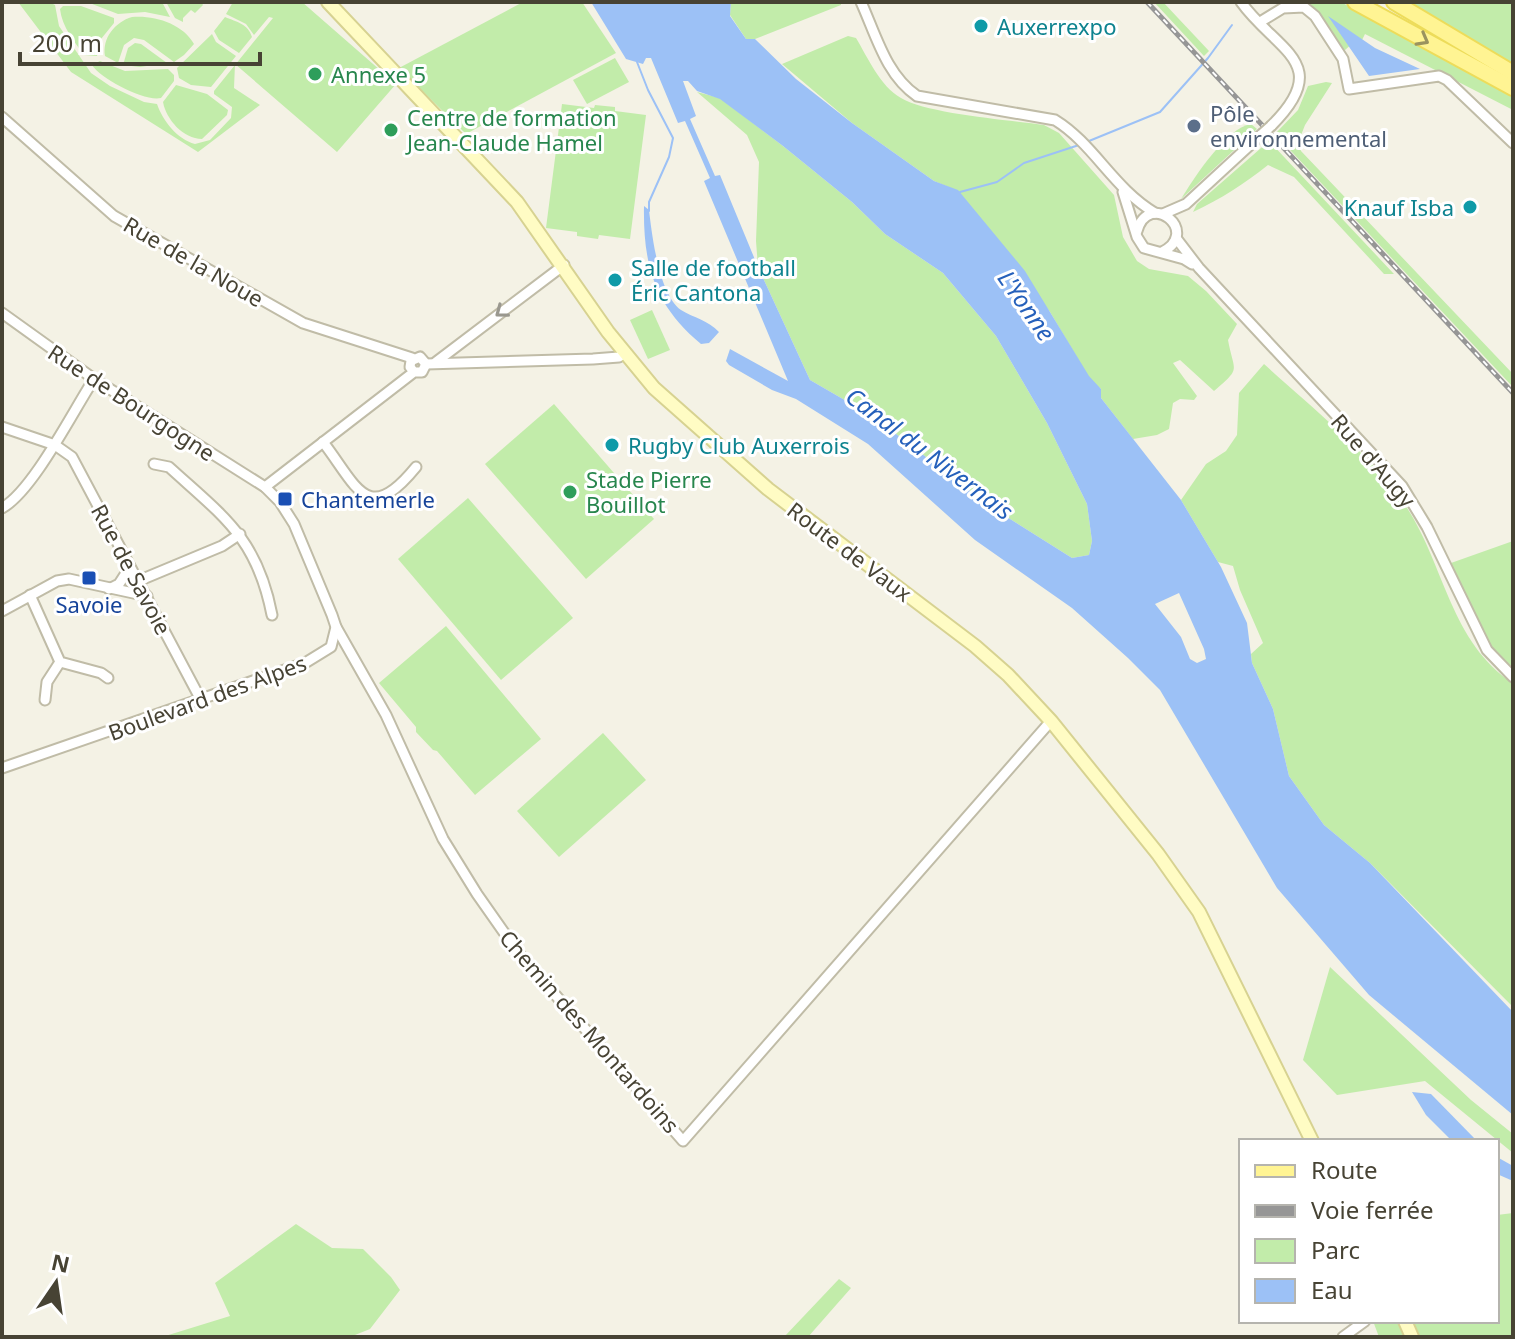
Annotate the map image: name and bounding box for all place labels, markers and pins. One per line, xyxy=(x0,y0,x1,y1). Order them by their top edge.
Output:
place label: Auxerrexpo xyxy=(997,11,1116,41)
marker: Auxerrexpo xyxy=(972,17,990,35)
place label: Annexe 5 xyxy=(331,59,426,89)
marker: Annexe 5 xyxy=(306,65,324,83)
place label: Pôle environnemental xyxy=(1210,98,1387,153)
place label: Centre de formation Jean-Claude Hamel xyxy=(405,102,617,157)
marker: Pôle environnemental xyxy=(1185,117,1203,135)
marker: Centre de formation Jean-Claude Hamel xyxy=(382,121,400,139)
place label: Knauf Isba xyxy=(1344,192,1454,222)
marker: Knauf Isba xyxy=(1461,198,1479,216)
place label: Salle de football Éric Cantona xyxy=(631,252,796,307)
marker: Salle de football Éric Cantona xyxy=(606,271,624,289)
place label: Rugby Club Auxerrois xyxy=(628,430,850,460)
marker: Rugby Club Auxerrois xyxy=(603,436,621,454)
place label: Stade Pierre Bouillot xyxy=(586,464,712,519)
marker: Stade Pierre Bouillot xyxy=(561,483,579,501)
place label: Chantemerle xyxy=(301,484,435,514)
marker: Chantemerle xyxy=(276,490,294,508)
marker: Savoie xyxy=(80,569,98,587)
place label: Savoie xyxy=(56,591,122,617)

